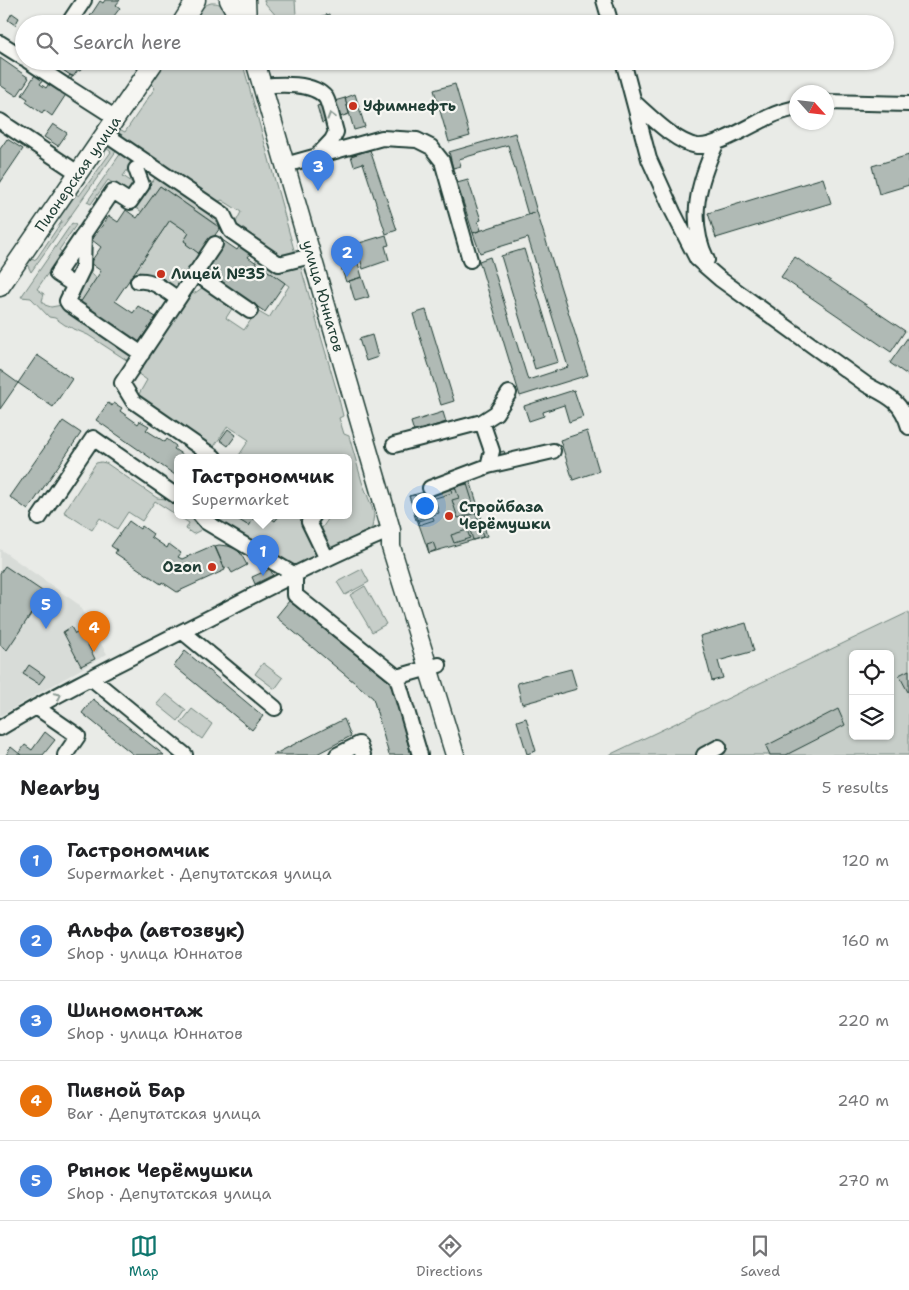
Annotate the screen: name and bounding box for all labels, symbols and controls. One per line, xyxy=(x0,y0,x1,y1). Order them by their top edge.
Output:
search box xyxy=(15,15,894,70)
icon: search xyxy=(33,29,61,57)
text: Search here xyxy=(73,30,182,55)
north arrow xyxy=(789,85,834,130)
place label: Уфимнефть xyxy=(363,96,456,116)
marker: Уфимнефть xyxy=(347,100,359,112)
street label: Пионерская улица xyxy=(30,112,126,236)
one-way arrow xyxy=(327,112,337,120)
pin: 3 xyxy=(302,150,334,191)
pin: 2 xyxy=(331,236,363,277)
street label: улица Юннатов xyxy=(298,238,349,354)
place label: Лицей №35 xyxy=(171,264,265,284)
marker: Лицей №35 xyxy=(155,268,167,280)
popup xyxy=(174,454,352,519)
text: Гастрономчик xyxy=(192,464,334,489)
text: Supermarket xyxy=(192,489,289,510)
your location xyxy=(412,493,438,519)
place label: Стройбаза Черёмушки xyxy=(459,497,551,534)
marker: Стройбаза Черёмушки xyxy=(443,510,455,522)
pin: 1 xyxy=(247,535,279,576)
place label: Ozon xyxy=(162,557,202,577)
marker: Ozon xyxy=(206,561,218,573)
pin: 5 xyxy=(30,588,62,629)
pin: 4 xyxy=(78,611,110,652)
map controls xyxy=(849,650,894,740)
button: locate xyxy=(849,650,894,695)
one-way arrow xyxy=(52,692,61,702)
button: layers xyxy=(849,695,894,740)
text: Nearby xyxy=(20,774,100,802)
text: 5 results xyxy=(822,777,889,798)
text: Гастрономчик xyxy=(67,838,209,863)
text: 1 xyxy=(32,850,40,871)
text: 120 m xyxy=(842,850,889,871)
text: Supermarket · Депутатская улица xyxy=(67,863,332,884)
text: Альфа (автозвук) xyxy=(67,918,245,943)
text: 2 xyxy=(30,930,42,951)
text: 160 m xyxy=(842,930,889,951)
text: Shop · улица Юннатов xyxy=(67,943,243,964)
text: Шиномонтаж xyxy=(67,998,203,1023)
text: 3 xyxy=(30,1010,42,1031)
text: 220 m xyxy=(837,1010,889,1031)
text: Shop · улица Юннатов xyxy=(67,1023,243,1044)
text: Пивной Бар xyxy=(67,1078,185,1103)
text: 4 xyxy=(30,1090,42,1111)
text: 240 m xyxy=(837,1090,889,1111)
text: Bar · Депутатская улица xyxy=(67,1103,261,1124)
text: Рынок Черёмушки xyxy=(67,1158,253,1183)
text: 5 xyxy=(31,1170,41,1191)
text: 270 m xyxy=(838,1170,889,1191)
text: Shop · Депутатская улица xyxy=(67,1183,271,1204)
tab: Map xyxy=(129,1232,159,1280)
tab: Directions xyxy=(416,1232,483,1280)
tab: Saved xyxy=(741,1232,780,1280)

